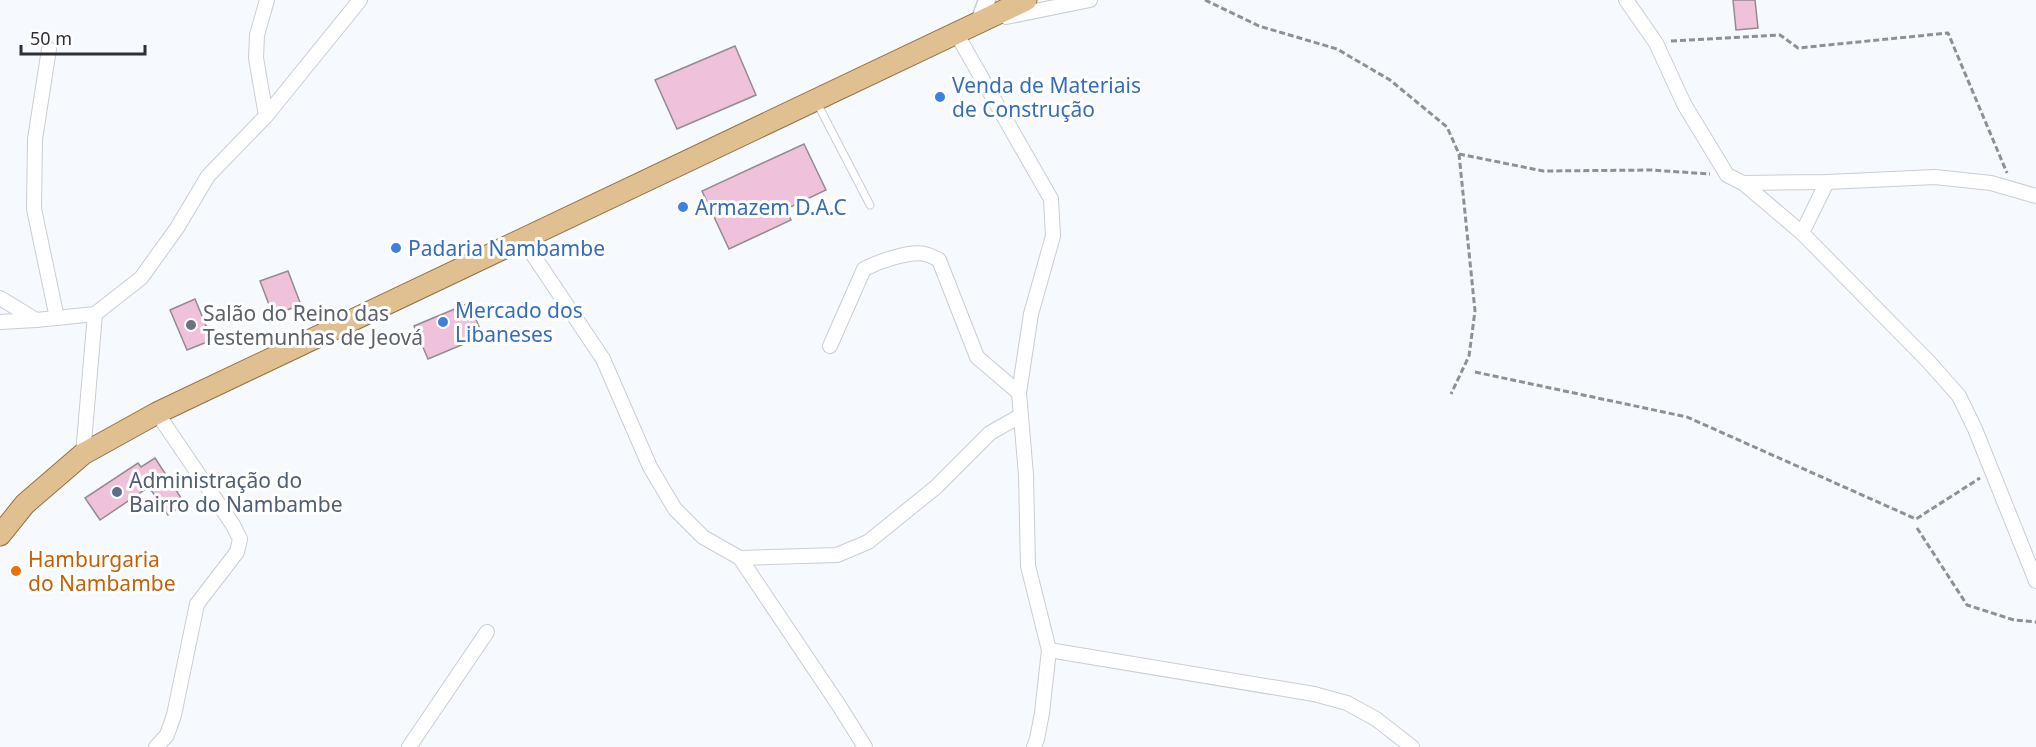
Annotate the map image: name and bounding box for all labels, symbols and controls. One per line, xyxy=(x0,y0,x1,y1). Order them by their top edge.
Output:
scale bar xyxy=(21,18,146,56)
text: 50 m xyxy=(30,26,72,50)
place label: Venda de Materiais de Construção xyxy=(952,71,1141,123)
marker: Venda de Materiais de Construção xyxy=(933,90,947,104)
place label: Armazem D.A.C xyxy=(695,193,847,221)
marker: Armazem D.A.C xyxy=(676,200,690,214)
place label: Padaria Nambambe xyxy=(408,234,605,262)
marker: Padaria Nambambe xyxy=(389,241,403,255)
place label: Mercado dos Libaneses xyxy=(455,296,583,348)
place label: Salão do Reino das Testemunhas de Jeová xyxy=(203,299,423,351)
marker: Mercado dos Libaneses xyxy=(436,315,450,329)
marker: Salão do Reino das Testemunhas de Jeová xyxy=(184,318,198,332)
place label: Administração do Bairro do Nambambe xyxy=(129,466,343,518)
marker: Administração do Bairro do Nambambe xyxy=(110,485,124,499)
place label: Hamburgaria do Nambambe xyxy=(28,545,176,597)
marker: Hamburgaria do Nambambe xyxy=(9,564,23,578)

